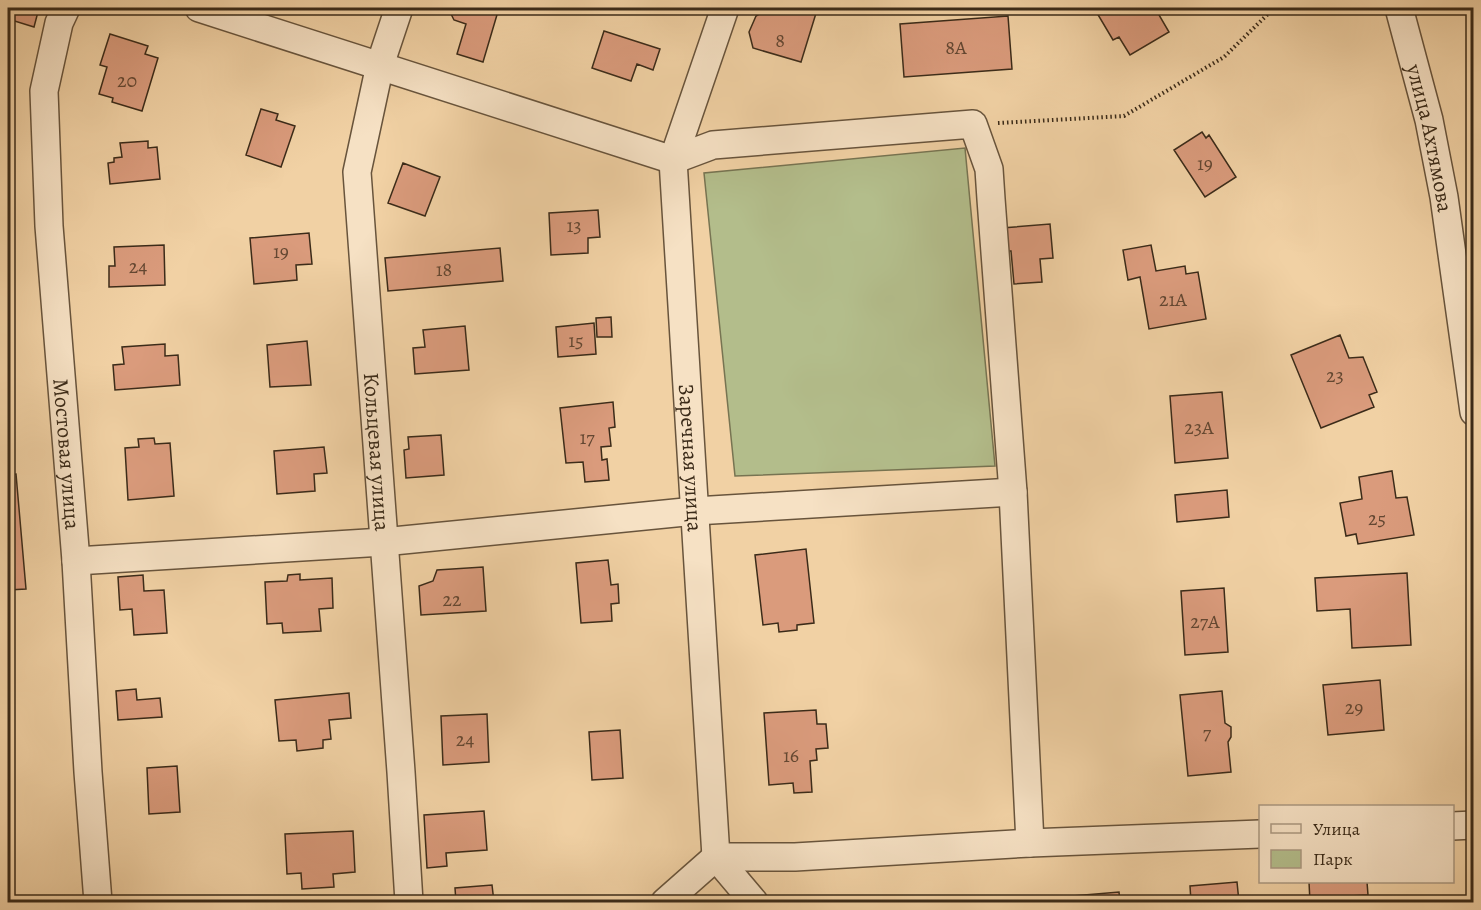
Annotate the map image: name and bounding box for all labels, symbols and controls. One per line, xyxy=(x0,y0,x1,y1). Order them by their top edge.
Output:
house number: 8 xyxy=(775,27,785,54)
house number: 8А xyxy=(945,34,967,61)
street label: улица Ахтямова xyxy=(1398,60,1460,215)
house number: 20 xyxy=(117,67,137,94)
house number: 19 xyxy=(1197,150,1213,177)
house number: 13 xyxy=(566,212,582,239)
house number: 19 xyxy=(273,238,289,265)
house number: 24 xyxy=(129,253,147,280)
house number: 18 xyxy=(436,256,452,283)
house number: 21А xyxy=(1159,286,1187,313)
house number: 15 xyxy=(568,327,584,354)
house number: 23 xyxy=(1326,362,1344,389)
street label: Кольцевая улица xyxy=(356,371,397,533)
street label: Мостовая улица xyxy=(45,377,87,532)
street label: Заречная улица xyxy=(671,383,710,534)
house number: 23А xyxy=(1184,414,1214,441)
house number: 17 xyxy=(579,424,595,451)
house number: 25 xyxy=(1368,505,1386,532)
house number: 22 xyxy=(443,586,462,613)
house number: 27А xyxy=(1190,608,1220,635)
house number: 29 xyxy=(1345,694,1363,721)
house number: 7 xyxy=(1203,719,1212,746)
house number: 24 xyxy=(456,726,474,753)
house number: 16 xyxy=(783,742,799,769)
legend xyxy=(1259,805,1454,883)
text: Улица xyxy=(1313,817,1361,841)
text: Парк xyxy=(1313,847,1353,871)

